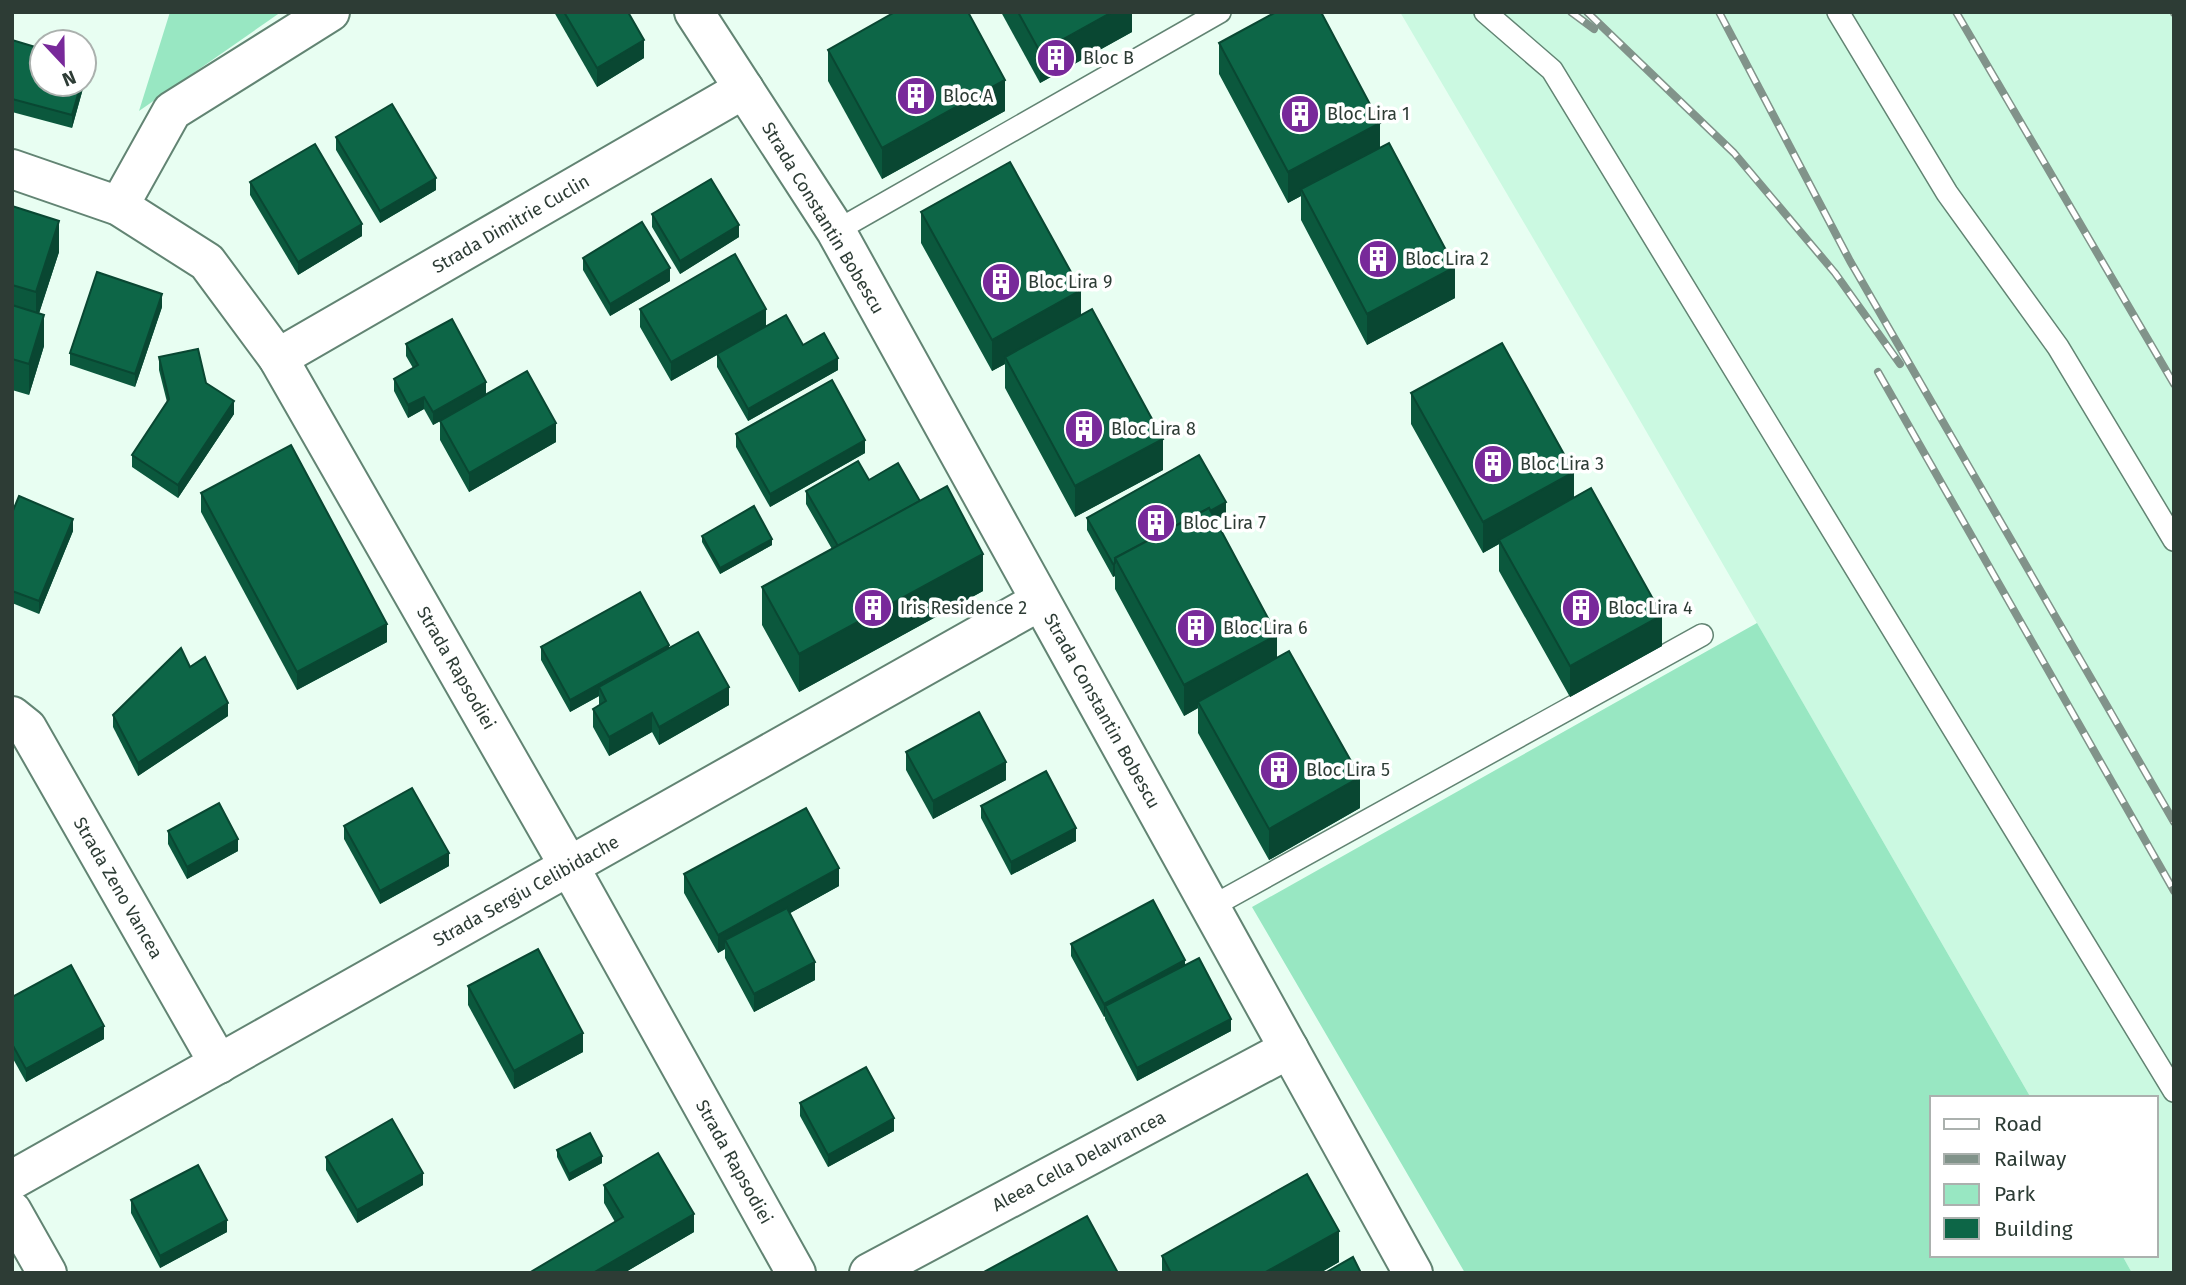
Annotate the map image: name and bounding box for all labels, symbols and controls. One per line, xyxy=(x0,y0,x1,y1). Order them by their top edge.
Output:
north arrow xyxy=(28,28,98,98)
building icon: Bloc B xyxy=(1035,37,1077,79)
place label: Bloc B xyxy=(1083,47,1134,69)
text: N xyxy=(59,65,79,91)
building icon: Bloc A xyxy=(895,75,937,117)
place label: Bloc A xyxy=(943,85,994,107)
building icon: Bloc Lira 1 xyxy=(1279,93,1321,135)
place label: Bloc Lira 1 xyxy=(1327,103,1410,125)
street label: Strada Constantin Bobescu xyxy=(757,118,889,318)
street label: Strada Dimitrie Cuclin xyxy=(429,170,593,278)
building icon: Bloc Lira 2 xyxy=(1357,238,1399,280)
place label: Bloc Lira 2 xyxy=(1405,248,1489,270)
building icon: Bloc Lira 9 xyxy=(980,261,1022,303)
place label: Bloc Lira 9 xyxy=(1028,271,1112,293)
building icon: Bloc Lira 8 xyxy=(1063,408,1105,450)
place label: Bloc Lira 8 xyxy=(1111,418,1196,440)
building icon: Bloc Lira 3 xyxy=(1472,443,1514,485)
place label: Bloc Lira 3 xyxy=(1520,453,1604,475)
building icon: Bloc Lira 7 xyxy=(1135,502,1177,544)
place label: Bloc Lira 7 xyxy=(1183,512,1266,534)
building icon: Iris Residence 2 xyxy=(852,587,894,629)
building icon: Bloc Lira 4 xyxy=(1560,587,1602,629)
place label: Iris Residence 2 xyxy=(900,597,1027,619)
place label: Bloc Lira 4 xyxy=(1608,597,1693,619)
street label: Strada Rapsodiei xyxy=(412,602,500,734)
building icon: Bloc Lira 6 xyxy=(1175,607,1217,649)
street label: Strada Constantin Bobescu xyxy=(1039,610,1165,812)
place label: Bloc Lira 6 xyxy=(1223,617,1308,639)
building icon: Bloc Lira 5 xyxy=(1258,749,1300,791)
place label: Bloc Lira 5 xyxy=(1306,759,1390,781)
street label: Strada Zeno Vancea xyxy=(69,813,167,963)
street label: Strada Sergiu Celibidache xyxy=(429,831,623,951)
street label: Strada Rapsodiei xyxy=(691,1096,777,1228)
legend xyxy=(1930,1096,2158,1257)
street label: Aleea Cella Delavrancea xyxy=(988,1106,1170,1216)
text: Road xyxy=(1994,1111,2042,1137)
text: Railway xyxy=(1994,1146,2067,1172)
text: Park xyxy=(1994,1181,2036,1207)
text: Building xyxy=(1994,1216,2073,1242)

